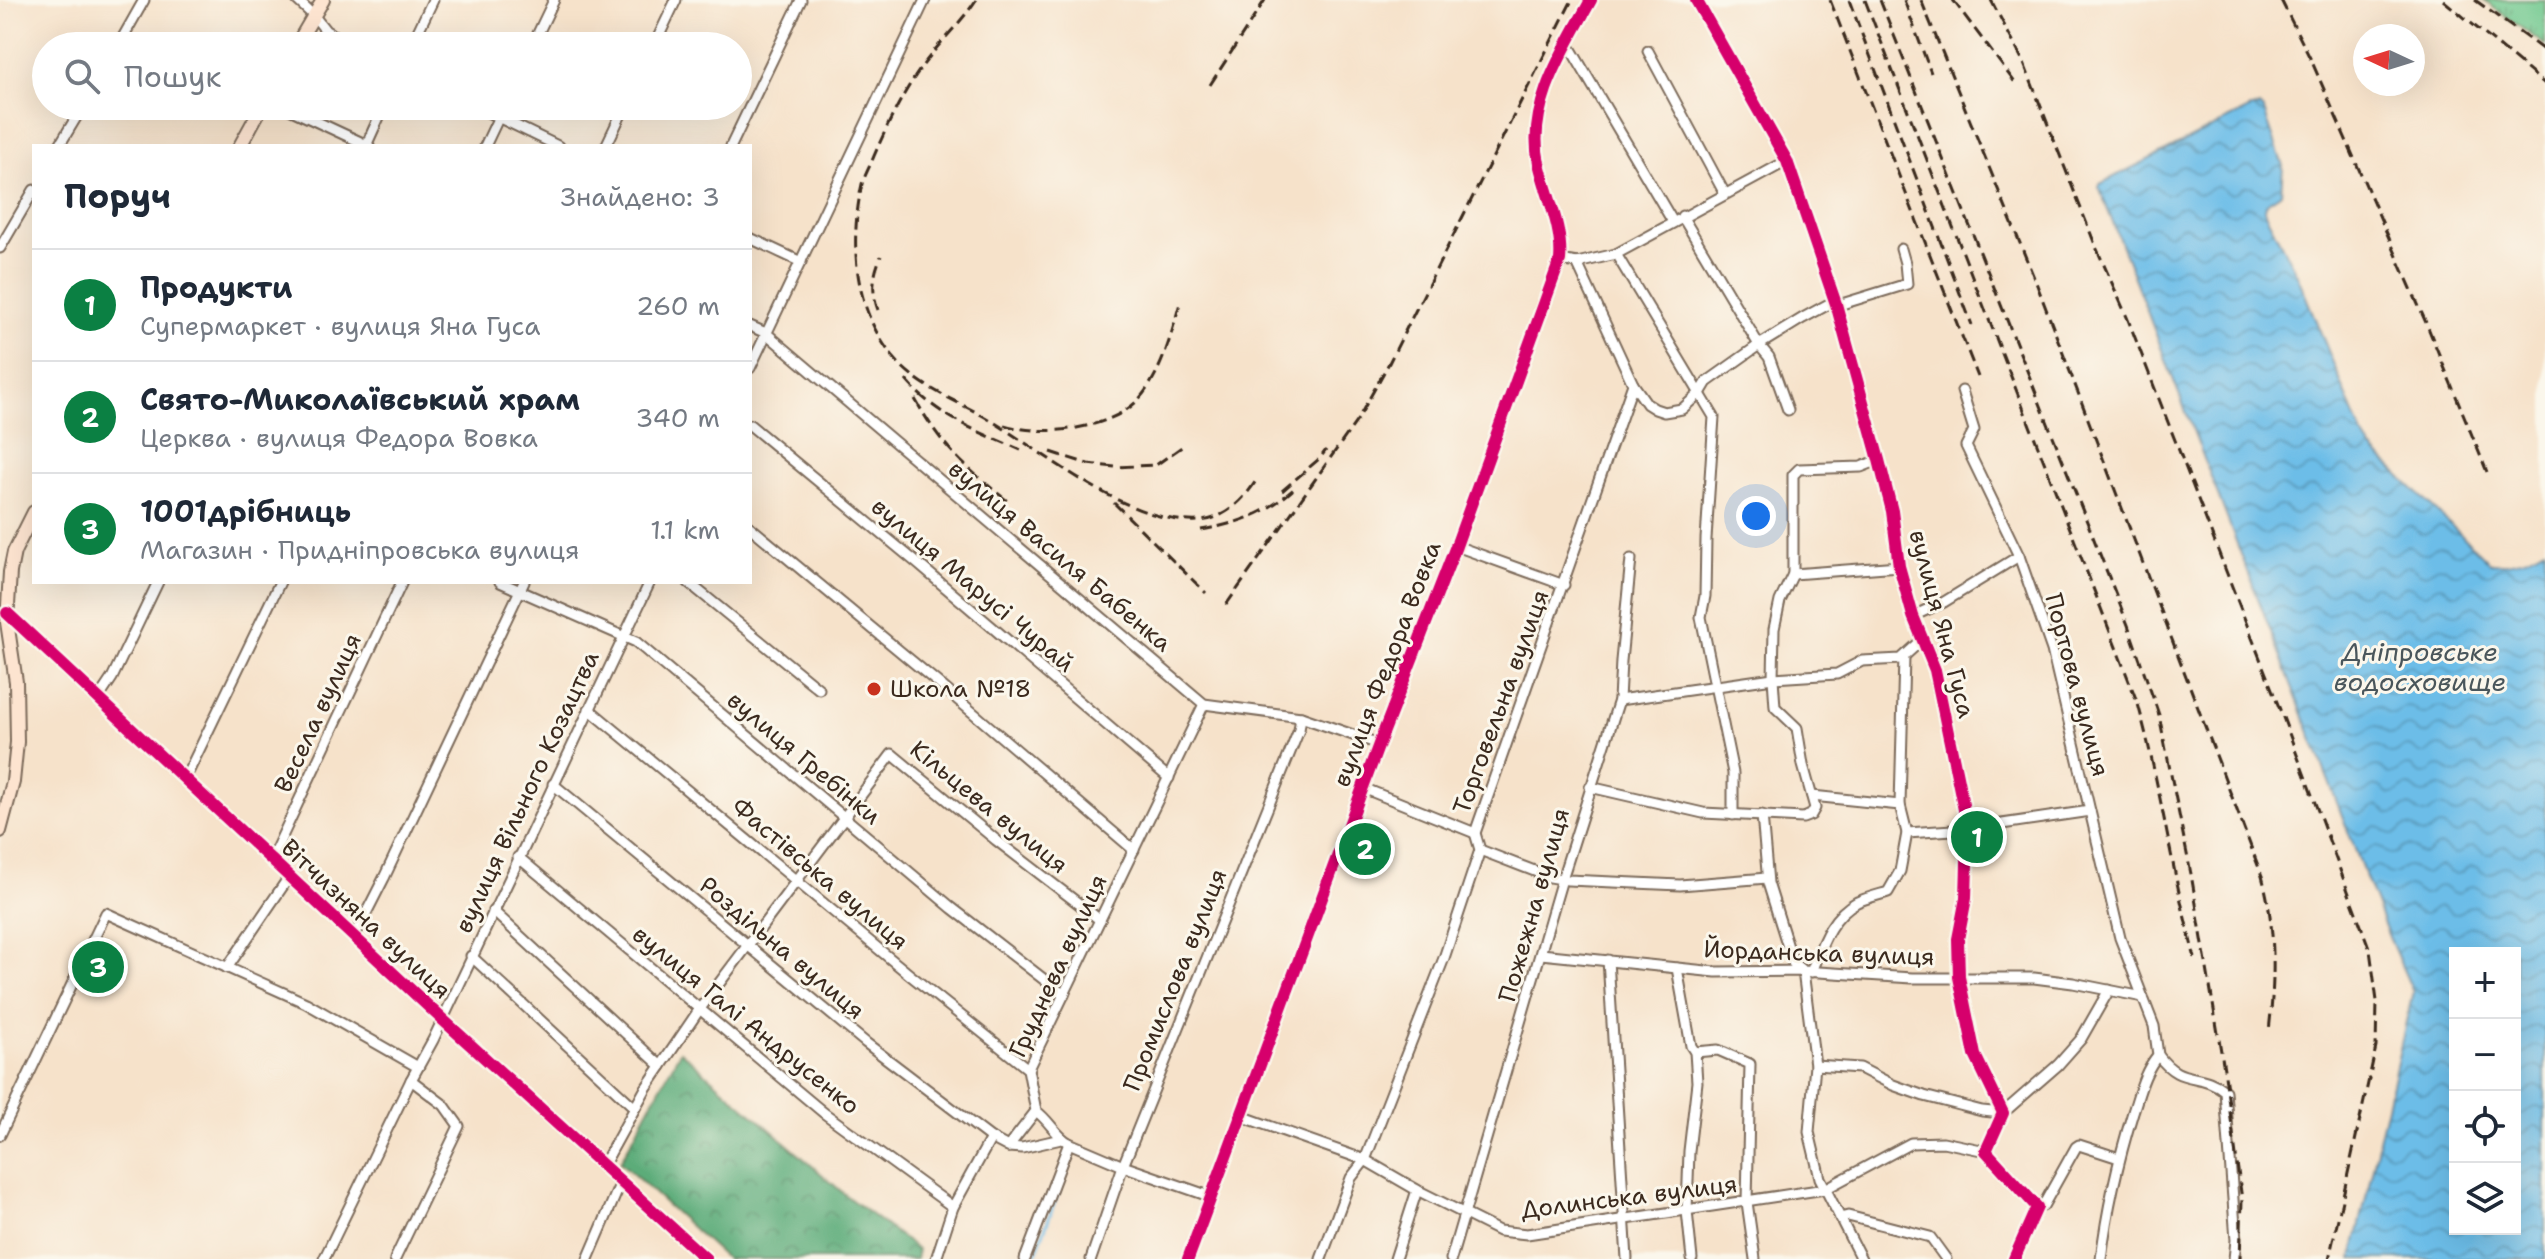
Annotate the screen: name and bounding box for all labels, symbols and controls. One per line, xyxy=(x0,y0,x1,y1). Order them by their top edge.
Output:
north arrow xyxy=(2353,24,2425,96)
search box xyxy=(32,32,752,120)
icon: search xyxy=(60,54,104,98)
text: Пошук xyxy=(124,56,221,97)
text: Поруч xyxy=(64,173,171,219)
text: Знайдено: 3 xyxy=(561,179,720,214)
text: Продукти xyxy=(140,267,293,308)
text: 1 xyxy=(84,288,96,323)
text: 260 m xyxy=(636,288,720,323)
text: Супермаркет · вулиця Яна Гуса xyxy=(140,308,540,343)
text: Свято-Миколаївський храм xyxy=(140,379,580,420)
text: 2 xyxy=(81,400,99,435)
text: 340 m xyxy=(635,400,720,435)
text: Церква · вулиця Федора Вовка xyxy=(140,420,538,455)
street label: вулиця Василя Бабенка xyxy=(942,453,1178,659)
text: 1001дрібниць xyxy=(140,491,351,532)
street label: вулиця Марусі Чурай xyxy=(865,491,1081,679)
your location xyxy=(1736,496,1776,536)
text: 3 xyxy=(81,512,99,547)
text: 1.1 km xyxy=(650,512,720,547)
street label: вулиця Яна Гуса xyxy=(1902,526,1983,722)
text: Магазин · Придніпровська вулиця xyxy=(140,532,579,567)
street label: вулиця Федора Вовка xyxy=(1325,537,1449,791)
street label: Торговельна вулиця xyxy=(1446,585,1556,819)
street label: Портова вулиця xyxy=(2037,590,2117,780)
street label: Весела вулиця xyxy=(267,628,369,798)
water label: Дніпровське водосховище xyxy=(2334,634,2506,699)
street label: вулиця Вільного Козацтва xyxy=(447,646,607,938)
place label: Школа №18 xyxy=(890,673,1031,705)
marker: Школа №18 xyxy=(865,680,883,698)
street label: вулиця Гребінки xyxy=(720,684,888,832)
street label: Кільцева вулиця xyxy=(903,733,1075,881)
street label: Фастівська вулиця xyxy=(725,791,915,957)
street label: Пожежна вулиця xyxy=(1491,804,1577,1006)
pin: 1 xyxy=(1951,807,2003,867)
pin: 2 xyxy=(1339,819,1391,879)
street label: Вітчизняна вулиця xyxy=(274,832,458,1006)
street label: Промислова вулиця xyxy=(1116,864,1234,1096)
street label: Роздільна вулиця xyxy=(693,869,871,1027)
street label: Груднева вулиця xyxy=(1001,869,1115,1063)
street label: вулиця Галі Андрусенко xyxy=(626,918,866,1122)
street label: Йорданська вулиця xyxy=(1703,933,1935,973)
pin: 3 xyxy=(72,937,124,997)
map controls xyxy=(2449,947,2521,1235)
button: + xyxy=(2449,947,2521,1019)
button: − xyxy=(2449,1019,2521,1091)
button: locate xyxy=(2449,1091,2521,1163)
button: layers xyxy=(2449,1163,2521,1235)
street label: Долинська вулиця xyxy=(1519,1168,1739,1226)

